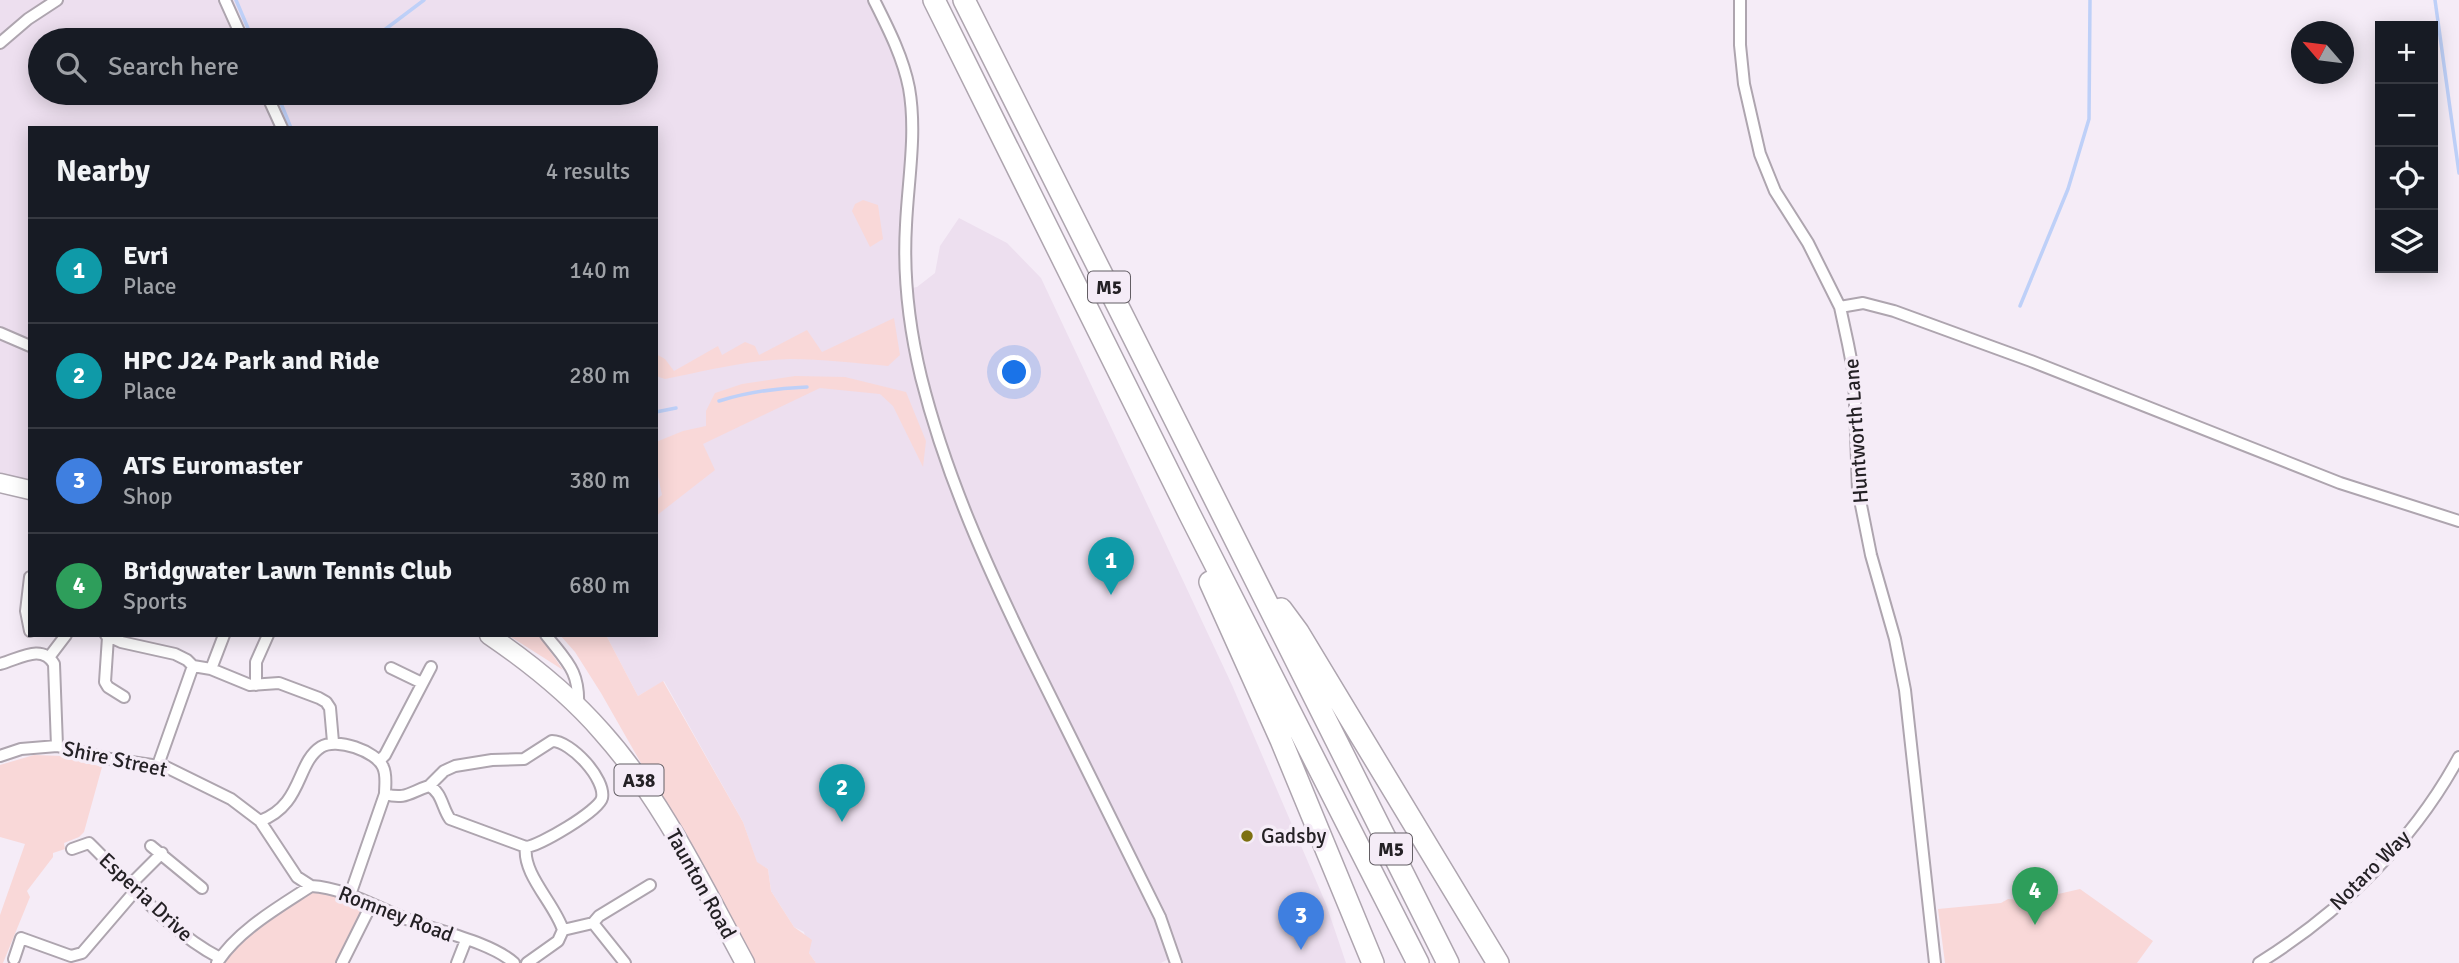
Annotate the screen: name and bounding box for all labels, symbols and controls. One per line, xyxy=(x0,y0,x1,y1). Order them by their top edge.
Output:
north arrow xyxy=(2291,21,2354,84)
map controls xyxy=(2375,21,2438,273)
button: + xyxy=(2375,21,2438,84)
search box xyxy=(28,28,658,105)
icon: search xyxy=(52,48,90,86)
text: Search here xyxy=(108,51,239,83)
button: − xyxy=(2375,84,2438,147)
button: locate xyxy=(2375,147,2438,210)
text: Nearby xyxy=(56,153,150,190)
text: 4 results xyxy=(546,157,630,186)
button: layers xyxy=(2375,210,2438,273)
text: Evri xyxy=(123,240,169,272)
text: 1 xyxy=(73,256,85,285)
text: 140 m xyxy=(569,256,630,285)
text: Place xyxy=(123,272,177,301)
road number: M5 xyxy=(1088,272,1130,302)
text: HPC J24 Park and Ride xyxy=(123,345,379,377)
your location xyxy=(997,355,1031,389)
street label: Huntworth Lane xyxy=(1838,358,1874,504)
text: 2 xyxy=(73,361,85,390)
text: 280 m xyxy=(569,361,630,390)
text: Place xyxy=(123,377,177,406)
text: ATS Euromaster xyxy=(123,450,303,482)
text: 3 xyxy=(73,466,85,495)
text: 380 m xyxy=(569,466,630,495)
text: Shop xyxy=(123,482,172,511)
pin: 1 xyxy=(1088,537,1134,595)
text: Bridgwater Lawn Tennis Club xyxy=(123,555,452,587)
text: 4 xyxy=(73,571,85,600)
text: 680 m xyxy=(569,571,630,600)
text: Sports xyxy=(123,587,187,616)
street label: Shire Street xyxy=(60,735,170,783)
road number: A38 xyxy=(614,764,664,796)
pin: 2 xyxy=(819,764,865,822)
place label: Gadsby xyxy=(1261,823,1326,849)
street label: Notaro Way xyxy=(2324,824,2416,916)
street label: Taunton Road xyxy=(660,825,742,943)
marker: Gadsby xyxy=(1239,828,1255,844)
road number: M5 xyxy=(1370,834,1412,864)
street label: Esperia Drive xyxy=(94,847,198,947)
pin: 4 xyxy=(2012,867,2058,925)
street label: Romney Road xyxy=(335,880,457,948)
pin: 3 xyxy=(1278,892,1324,950)

